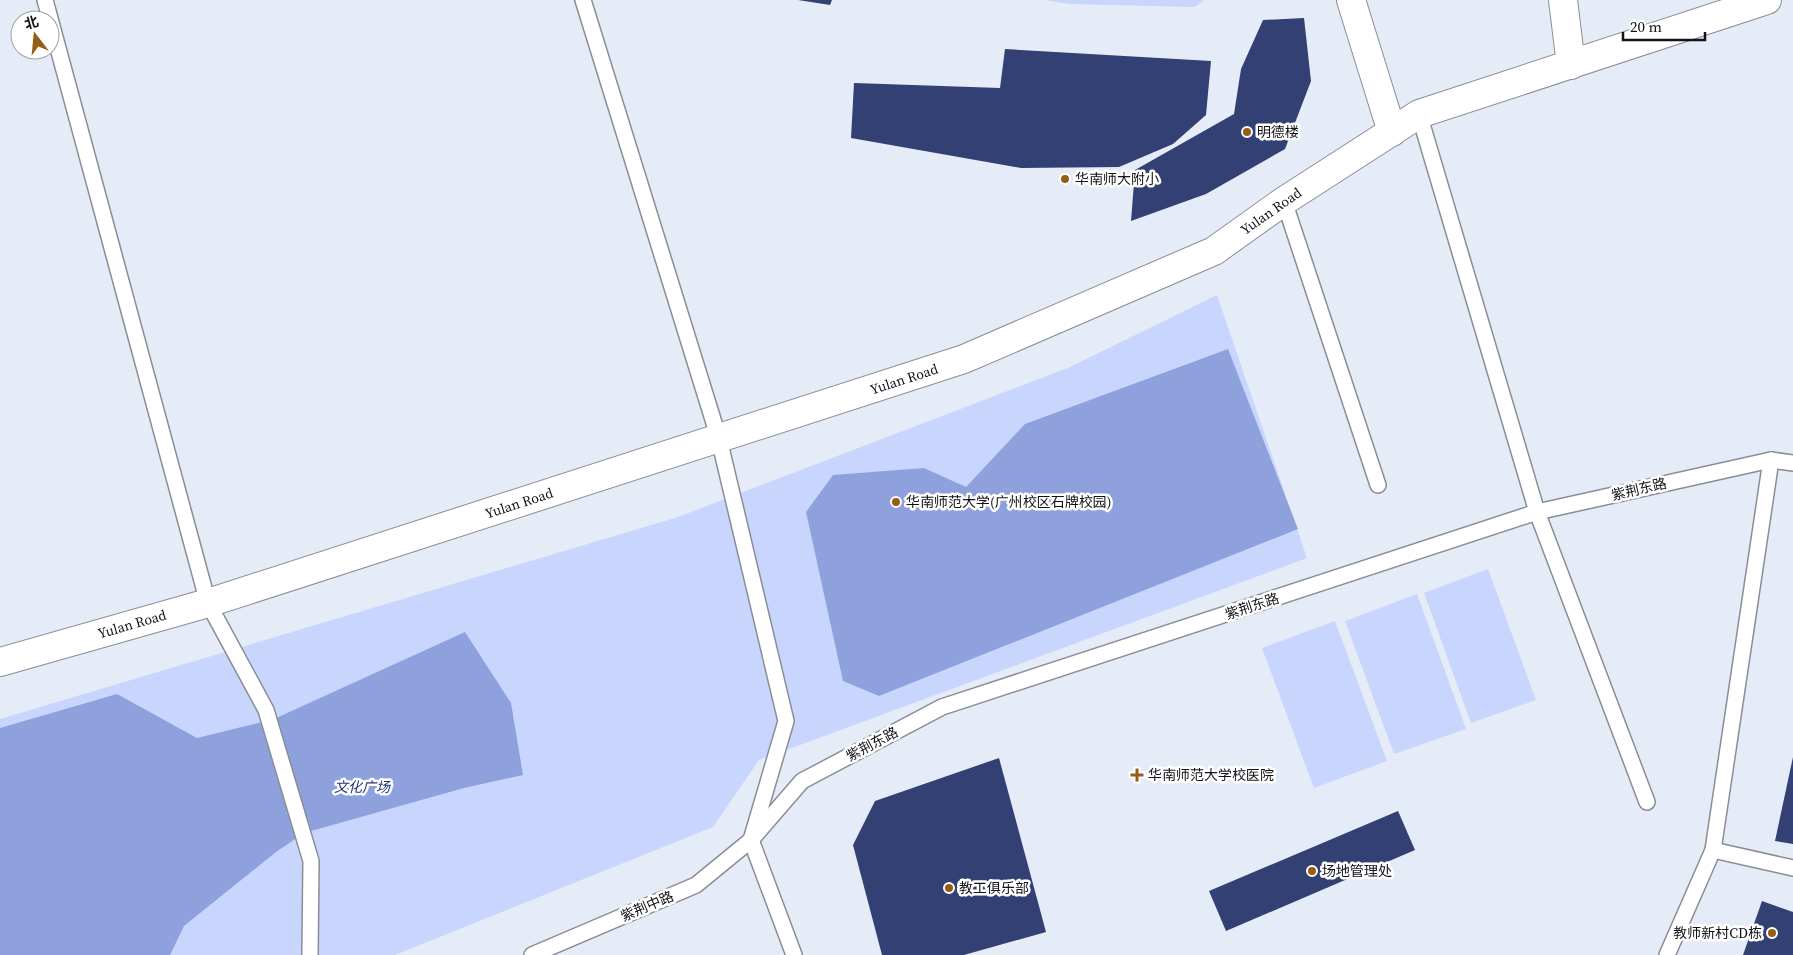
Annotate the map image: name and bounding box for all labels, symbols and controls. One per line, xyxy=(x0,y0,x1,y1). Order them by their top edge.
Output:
north arrow xyxy=(10,10,60,60)
scale bar xyxy=(1623,10,1706,42)
text: 北 xyxy=(22,11,41,34)
text: 20 m xyxy=(1630,16,1662,37)
place label: 明德楼 xyxy=(1257,122,1299,142)
marker: 明德楼 xyxy=(1241,126,1253,138)
place label: 华南师大附小 xyxy=(1075,169,1159,189)
marker: 华南师大附小 xyxy=(1059,173,1071,185)
street label: Yulan Road xyxy=(1236,183,1306,239)
street label: Yulan Road xyxy=(867,359,941,399)
street label: 紫荆东路 xyxy=(1609,473,1669,505)
street label: Yulan Road xyxy=(482,483,556,523)
place label: 华南师范大学(广州校区石牌校园) xyxy=(906,492,1112,512)
marker: 华南师范大学(广州校区石牌校园) xyxy=(890,496,902,508)
street label: 紫荆东路 xyxy=(1222,588,1282,624)
street label: Yulan Road xyxy=(95,605,169,643)
street label: 紫荆东路 xyxy=(843,722,901,766)
place label: 华南师范大学校医院 xyxy=(1148,765,1274,785)
marker: 华南师范大学校医院 xyxy=(1130,768,1144,782)
park label: 文化广场 xyxy=(334,777,391,797)
place label: 场地管理处 xyxy=(1322,861,1392,881)
marker: 场地管理处 xyxy=(1306,865,1318,877)
place label: 教工俱乐部 xyxy=(959,878,1029,898)
marker: 教工俱乐部 xyxy=(943,882,955,894)
street label: 紫荆中路 xyxy=(617,886,677,926)
place label: 教师新村CD栋 xyxy=(1673,923,1762,943)
marker: 教师新村CD栋 xyxy=(1766,927,1778,939)

